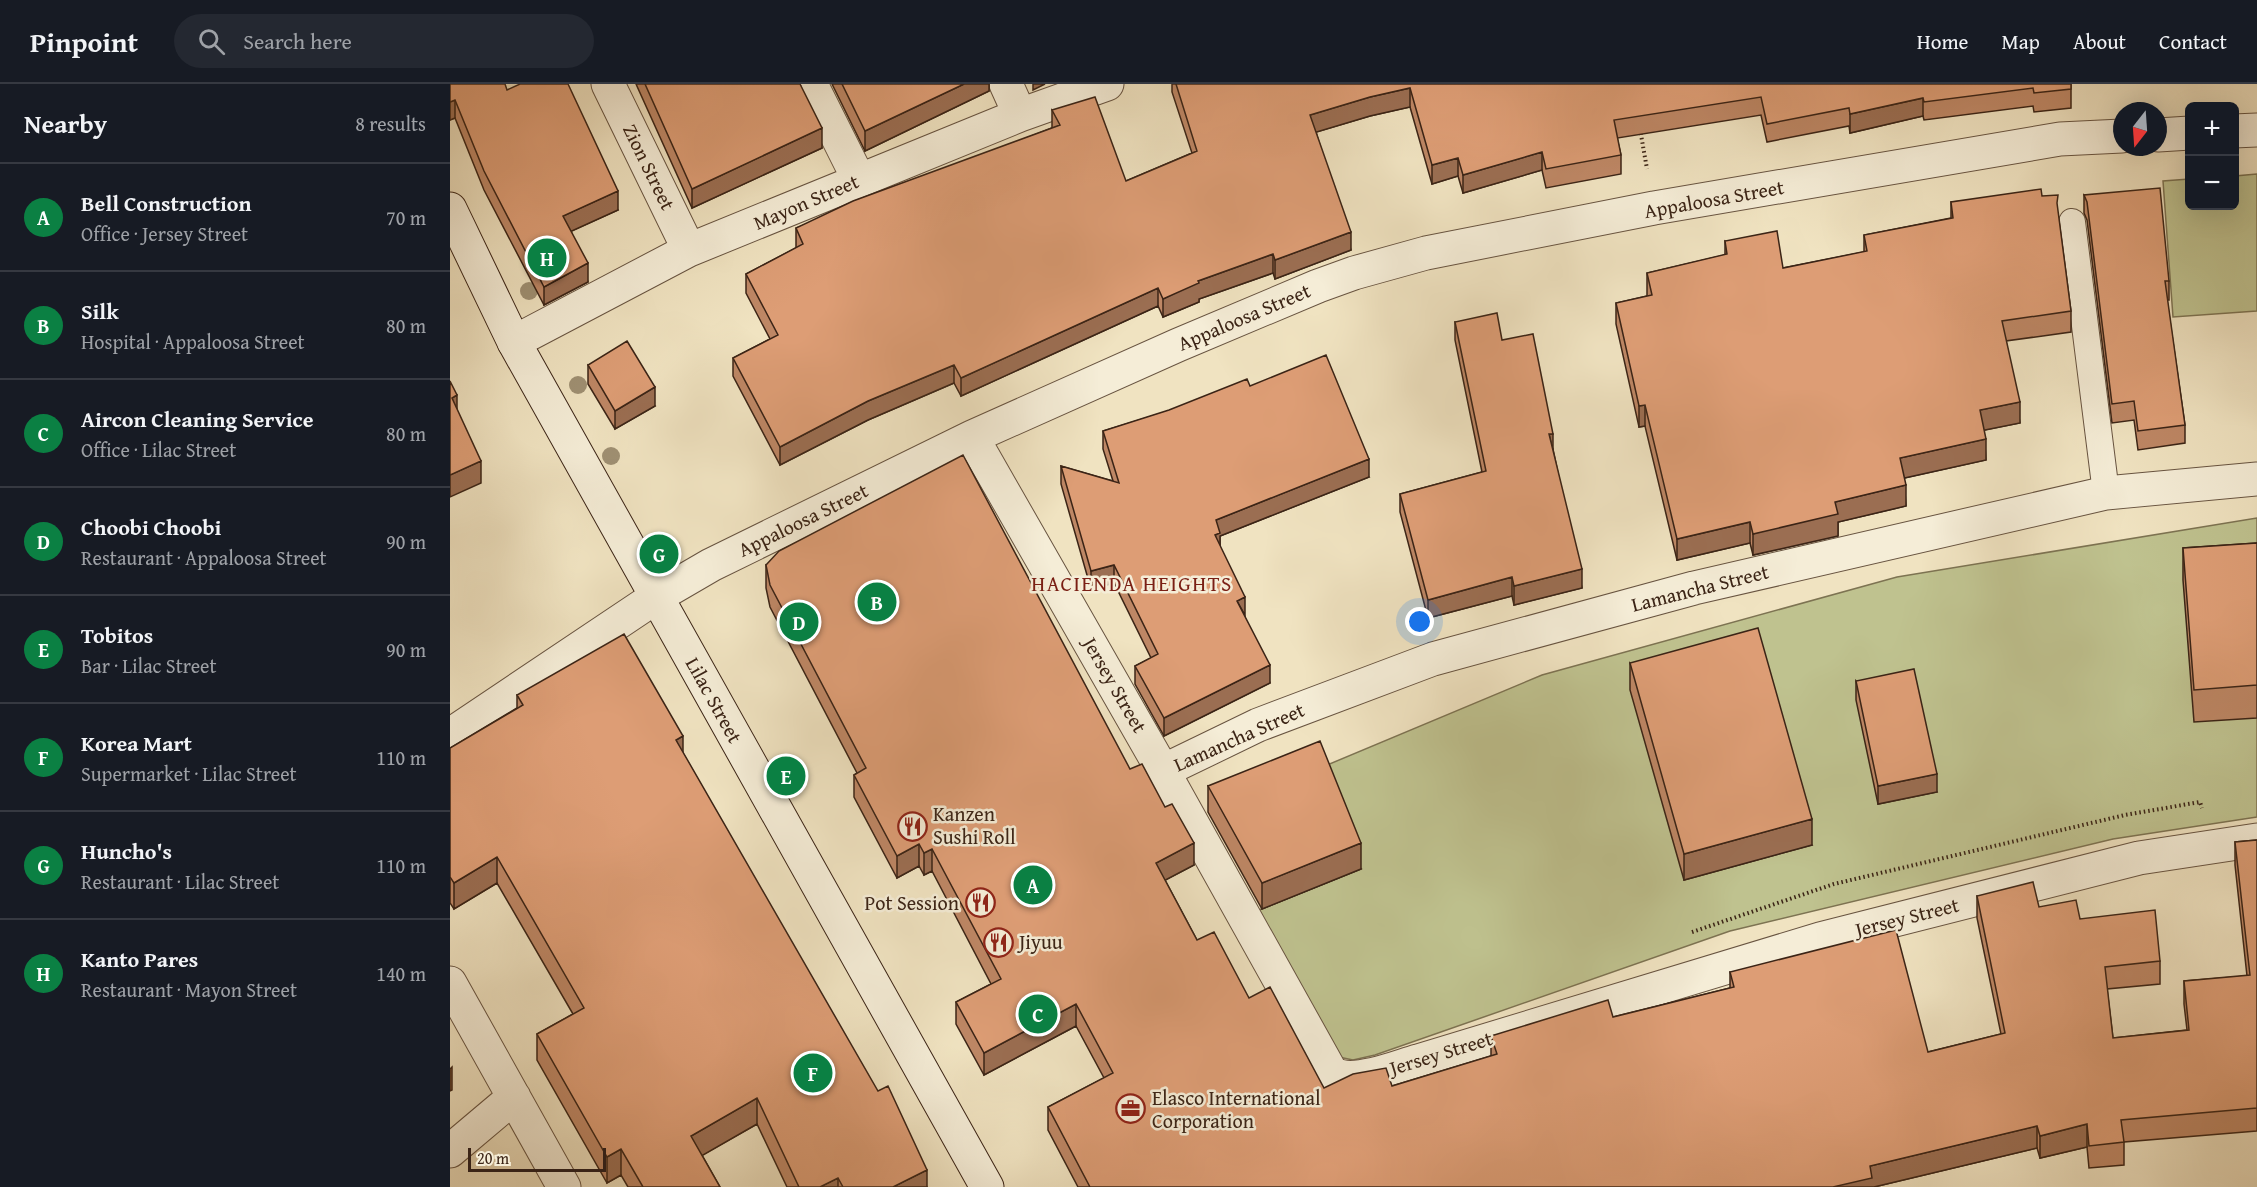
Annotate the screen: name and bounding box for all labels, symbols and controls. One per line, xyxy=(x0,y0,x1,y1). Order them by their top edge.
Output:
search box xyxy=(174,14,594,68)
text: Pinpoint xyxy=(30,21,138,62)
icon: search xyxy=(195,25,228,58)
text: Search here xyxy=(243,25,352,57)
text: Home xyxy=(1917,26,1968,57)
text: Map xyxy=(2001,26,2040,57)
text: About xyxy=(2073,26,2126,57)
text: Contact xyxy=(2159,26,2227,57)
north arrow xyxy=(2113,102,2167,156)
map controls xyxy=(2185,102,2239,210)
button: + xyxy=(2185,102,2239,156)
text: Nearby xyxy=(24,104,107,143)
text: 8 results xyxy=(355,109,426,138)
street label: Zion Street xyxy=(616,119,683,215)
button: − xyxy=(2185,156,2239,210)
street label: Mayon Street xyxy=(749,166,863,237)
street label: Appaloosa Street xyxy=(1642,172,1786,225)
text: Bell Construction xyxy=(81,187,252,219)
text: A xyxy=(37,203,50,232)
text: 70 m xyxy=(386,203,426,232)
text: Office · Jersey Street xyxy=(81,219,248,248)
pin: H xyxy=(528,236,566,280)
street label: Appaloosa Street xyxy=(1173,276,1315,358)
text: Silk xyxy=(81,295,119,327)
text: B xyxy=(37,311,50,340)
text: 80 m xyxy=(386,311,426,340)
text: Hospital · Appaloosa Street xyxy=(81,327,305,356)
text: Aircon Cleaning Service xyxy=(81,403,313,435)
text: C xyxy=(38,419,49,448)
text: 80 m xyxy=(386,419,426,448)
text: Office · Lilac Street xyxy=(81,435,236,464)
street label: Appaloosa Street xyxy=(733,475,873,564)
text: Choobi Choobi xyxy=(81,511,221,543)
text: D xyxy=(37,527,50,556)
text: 90 m xyxy=(386,527,426,556)
pin: G xyxy=(640,532,678,576)
text: Restaurant · Appaloosa Street xyxy=(81,543,327,572)
street label: Lamancha Street xyxy=(1628,556,1772,619)
district label: HACIENDA HEIGHTS xyxy=(1031,568,1233,599)
pin: B xyxy=(858,580,896,624)
pin: D xyxy=(780,600,818,644)
your location xyxy=(1405,607,1434,636)
text: Tobitos xyxy=(81,619,153,651)
street label: Jersey Street xyxy=(1075,629,1155,738)
text: E xyxy=(38,635,49,664)
text: 90 m xyxy=(386,635,426,664)
text: Bar · Lilac Street xyxy=(81,651,216,680)
street label: Lilac Street xyxy=(679,651,750,748)
street label: Lamancha Street xyxy=(1169,695,1309,778)
text: Korea Mart xyxy=(81,727,192,759)
text: F xyxy=(38,743,49,772)
text: 110 m xyxy=(376,743,426,772)
pin: E xyxy=(766,754,806,798)
text: Supermarket · Lilac Street xyxy=(81,759,297,788)
place label: Kanzen Sushi Roll xyxy=(933,799,1016,851)
restaurant icon: Kanzen Sushi Roll xyxy=(896,810,928,842)
text: Huncho's xyxy=(81,835,172,867)
text: G xyxy=(37,851,50,880)
text: 110 m xyxy=(376,851,426,880)
pin: A xyxy=(1014,862,1052,908)
text: Restaurant · Lilac Street xyxy=(81,867,279,896)
restaurant icon: Pot Session xyxy=(964,887,996,919)
place label: Pot Session xyxy=(864,888,959,917)
street label: Jersey Street xyxy=(1849,890,1962,944)
restaurant icon: Jiyuu xyxy=(982,926,1014,958)
place label: Jiyuu xyxy=(1016,927,1063,956)
text: Kanto Pares xyxy=(81,943,198,975)
text: H xyxy=(37,959,50,988)
text: 140 m xyxy=(376,959,426,988)
text: Restaurant · Mayon Street xyxy=(81,975,297,1004)
pin: C xyxy=(1018,992,1058,1036)
street label: Jersey Street xyxy=(1383,1023,1496,1083)
pin: F xyxy=(794,1050,832,1096)
place label: Elasco International Corporation xyxy=(1152,1083,1321,1135)
office icon: Elasco International Corporation xyxy=(1115,1093,1147,1125)
scale bar xyxy=(468,1145,606,1172)
text: 20 m xyxy=(477,1146,509,1170)

